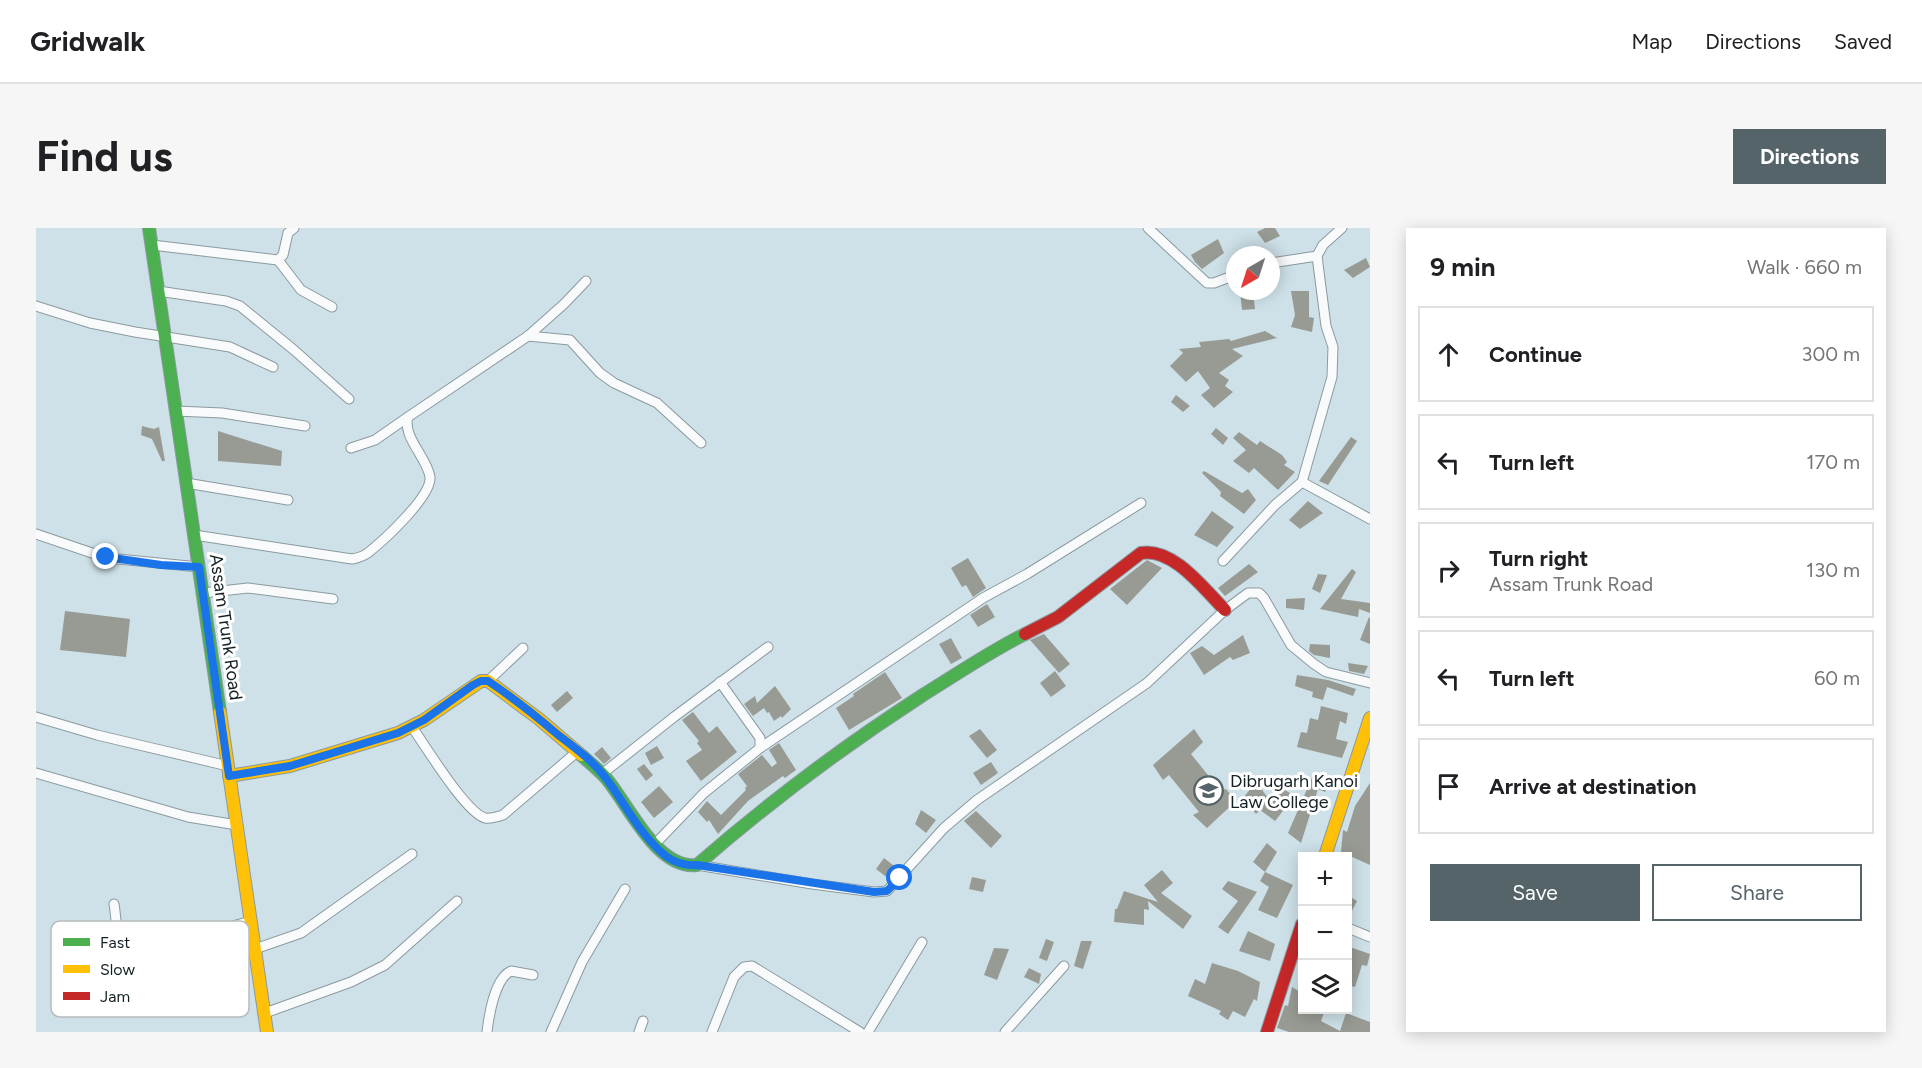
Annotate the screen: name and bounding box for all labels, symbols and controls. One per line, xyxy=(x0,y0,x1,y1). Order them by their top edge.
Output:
text: Gridwalk xyxy=(30,24,145,58)
text: Map xyxy=(1631,29,1672,54)
text: Directions xyxy=(1705,29,1801,54)
text: Saved xyxy=(1834,29,1892,54)
button: Directions xyxy=(1733,129,1886,184)
text: Find us xyxy=(36,131,173,182)
north arrow xyxy=(1226,246,1280,300)
text: 9 min xyxy=(1430,251,1496,283)
text: Walk · 660 m xyxy=(1747,255,1862,279)
icon: ahead xyxy=(1432,338,1465,371)
text: Continue xyxy=(1489,341,1582,368)
text: 300 m xyxy=(1802,342,1860,366)
icon: left xyxy=(1432,446,1465,479)
text: Turn left xyxy=(1489,449,1575,476)
text: 170 m xyxy=(1806,450,1860,474)
route end xyxy=(92,543,118,569)
text: Turn right xyxy=(1489,545,1588,572)
street label: Assam Trunk Road xyxy=(205,552,247,702)
icon: right xyxy=(1432,554,1465,587)
text: 130 m xyxy=(1806,558,1860,582)
text: Assam Trunk Road xyxy=(1489,572,1653,596)
icon: left xyxy=(1432,662,1465,695)
text: Turn left xyxy=(1489,665,1575,692)
text: 60 m xyxy=(1814,666,1860,690)
place label: Dibrugarh Kanoi Law College xyxy=(1230,770,1358,813)
icon: arrive xyxy=(1432,770,1465,803)
text: Arrive at destination xyxy=(1489,773,1697,800)
school or university icon: Dibrugarh Kanoi Law College xyxy=(1193,775,1225,807)
map controls xyxy=(1298,852,1352,1014)
button: + xyxy=(1298,852,1352,906)
route start xyxy=(886,864,912,890)
button: Save xyxy=(1430,864,1640,921)
button: Share xyxy=(1652,864,1862,921)
button: − xyxy=(1298,906,1352,960)
legend xyxy=(51,921,249,1017)
text: Fast xyxy=(100,933,130,952)
text: Slow xyxy=(100,960,135,979)
button: layers xyxy=(1298,960,1352,1014)
text: Jam xyxy=(100,987,130,1006)

